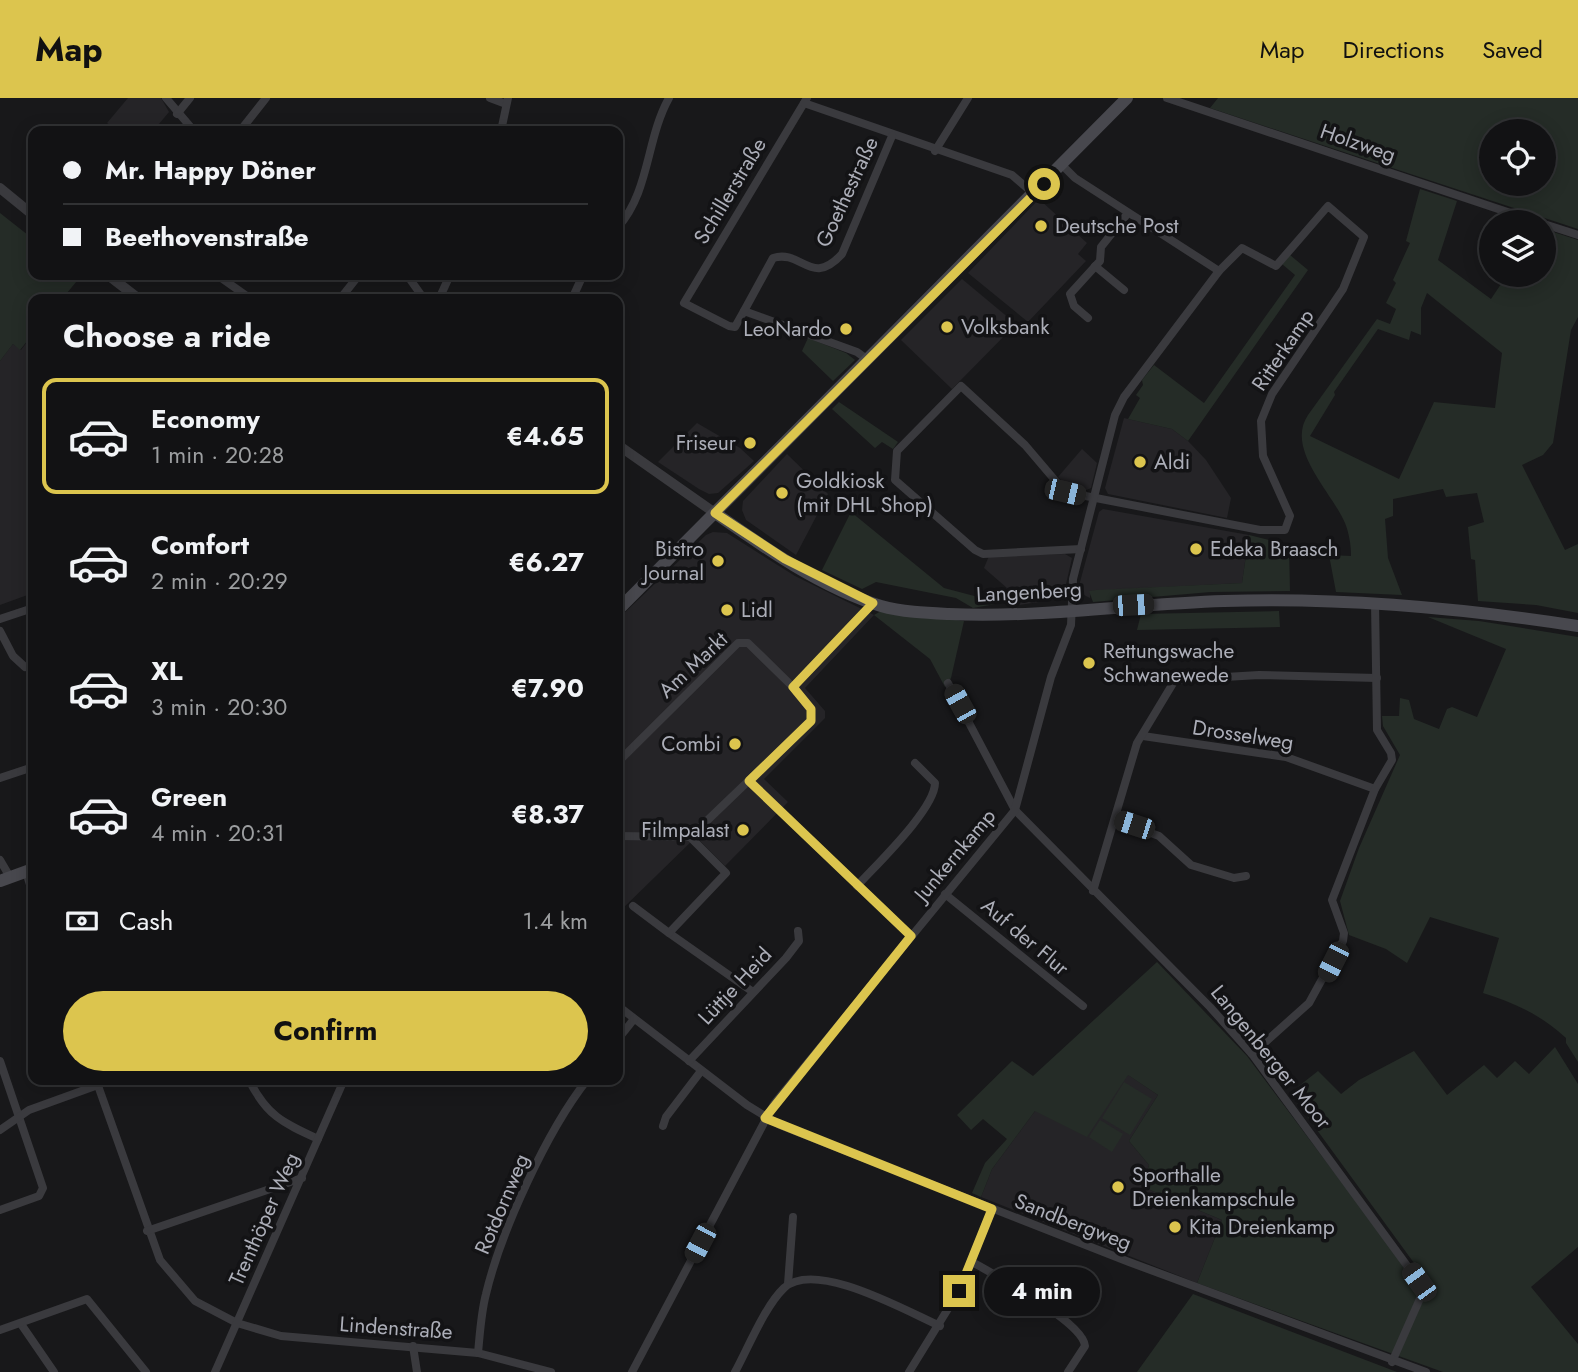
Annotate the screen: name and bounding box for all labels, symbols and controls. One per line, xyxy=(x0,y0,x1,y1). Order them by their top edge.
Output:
text: Map xyxy=(35,26,103,73)
text: Map xyxy=(1260,32,1305,67)
text: Directions xyxy=(1343,32,1444,67)
text: Saved xyxy=(1482,32,1543,67)
street label: Holzweg xyxy=(1316,116,1400,170)
map controls xyxy=(1479,119,1556,287)
button: locate xyxy=(1479,119,1556,196)
street label: Schillerstraße xyxy=(686,132,774,250)
street label: Goethestraße xyxy=(808,132,886,252)
text: Mr. Happy Döner xyxy=(105,151,316,189)
route start xyxy=(1028,168,1060,200)
button: layers xyxy=(1479,210,1556,287)
place label: Deutsche Post xyxy=(1055,211,1179,241)
text: Beethovenstraße xyxy=(105,218,309,256)
marker: Deutsche Post xyxy=(1033,218,1049,234)
street label: Ritterkamp xyxy=(1245,303,1321,397)
place label: Volksbank xyxy=(961,312,1050,342)
text: Choose a ride xyxy=(63,313,271,359)
place label: LeoNardo xyxy=(743,314,832,344)
marker: Volksbank xyxy=(939,319,955,335)
marker: LeoNardo xyxy=(838,321,854,337)
text: Economy xyxy=(151,400,260,438)
icon: car xyxy=(67,405,130,468)
text: €4.65 xyxy=(506,417,584,455)
place label: Friseur xyxy=(676,428,737,458)
marker: Friseur xyxy=(742,435,758,451)
text: 1 min · 20:28 xyxy=(151,438,284,472)
place label: Aldi xyxy=(1154,447,1190,477)
marker: Aldi xyxy=(1132,454,1148,470)
place label: Goldkiosk (mit DHL Shop) xyxy=(796,466,933,520)
car xyxy=(1043,477,1088,507)
marker: Goldkiosk (mit DHL Shop) xyxy=(774,485,790,501)
text: Comfort xyxy=(151,526,249,564)
icon: car xyxy=(67,531,130,594)
place label: Bistro Journal xyxy=(640,534,704,588)
place label: Edeka Braasch xyxy=(1210,534,1339,564)
marker: Edeka Braasch xyxy=(1188,541,1204,557)
text: €6.27 xyxy=(508,543,584,581)
marker: Bistro Journal xyxy=(710,553,726,569)
text: 2 min · 20:29 xyxy=(151,564,288,598)
street label: Langenberg xyxy=(975,574,1083,610)
car xyxy=(1112,593,1155,617)
place label: Lidl xyxy=(741,595,773,625)
marker: Lidl xyxy=(719,602,735,618)
street label: Am Markt xyxy=(652,625,734,705)
place label: Rettungswache Schwanewede xyxy=(1103,636,1234,690)
text: XL xyxy=(151,652,183,690)
marker: Rettungswache Schwanewede xyxy=(1081,655,1097,671)
icon: car xyxy=(67,657,130,720)
text: €7.90 xyxy=(511,669,584,707)
car xyxy=(941,681,980,727)
text: 3 min · 20:30 xyxy=(151,690,287,724)
street label: Drosselweg xyxy=(1190,712,1296,758)
place label: Combi xyxy=(661,729,721,759)
marker: Combi xyxy=(727,736,743,752)
text: Green xyxy=(151,778,227,816)
icon: car xyxy=(67,783,130,846)
text: €8.37 xyxy=(511,795,584,833)
street label: Junkernkamp xyxy=(905,802,1003,910)
car xyxy=(1111,809,1158,841)
place label: Filmpalast xyxy=(641,815,729,845)
text: 4 min · 20:31 xyxy=(151,816,285,850)
marker: Filmpalast xyxy=(735,822,751,838)
street label: Auf der Flur xyxy=(975,891,1076,983)
icon: cash xyxy=(63,902,101,940)
text: Cash xyxy=(119,902,173,940)
text: 1.4 km xyxy=(522,904,588,938)
car xyxy=(1315,939,1352,985)
street label: Lüttje Heid xyxy=(691,941,779,1031)
street label: Langenberger Moor xyxy=(1203,979,1339,1136)
button: Confirm xyxy=(63,991,588,1071)
street label: Trenthöper Weg xyxy=(221,1148,307,1290)
street label: Rotdornweg xyxy=(467,1149,537,1259)
place label: Sporthalle Dreienkampschule xyxy=(1132,1160,1295,1214)
marker: Sporthalle Dreienkampschule xyxy=(1110,1179,1126,1195)
street label: Sandbergweg xyxy=(1010,1186,1136,1258)
place label: Kita Dreienkamp xyxy=(1189,1212,1335,1242)
marker: Kita Dreienkamp xyxy=(1167,1219,1183,1235)
car xyxy=(681,1220,720,1266)
car xyxy=(1399,1259,1440,1305)
callout: 4 min xyxy=(984,1266,1099,1316)
text: 4 min xyxy=(1011,1274,1073,1308)
route end xyxy=(943,1275,975,1307)
street label: Lindenstraße xyxy=(338,1309,454,1347)

